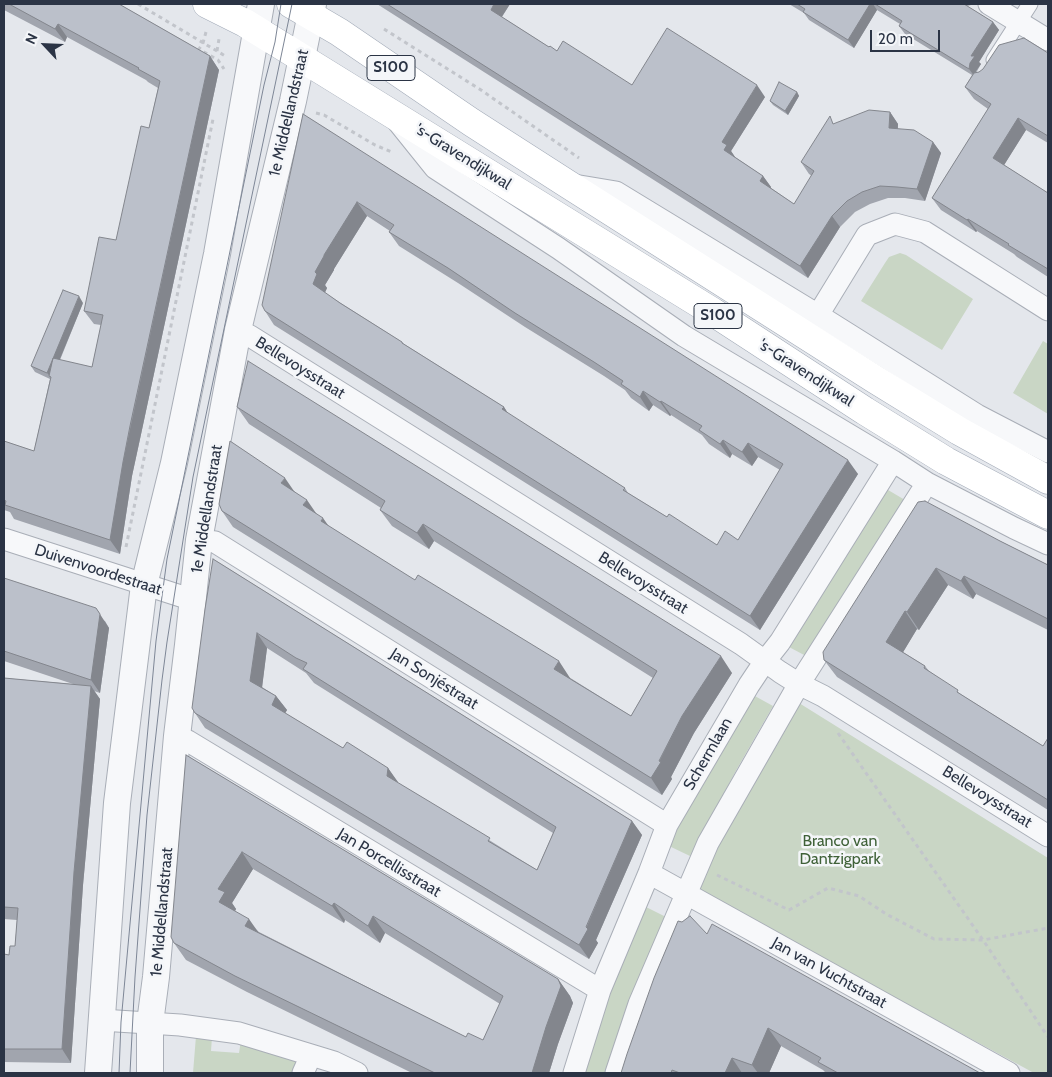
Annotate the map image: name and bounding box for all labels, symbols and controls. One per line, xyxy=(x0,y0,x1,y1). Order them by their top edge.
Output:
north arrow xyxy=(20,20,70,70)
scale bar xyxy=(872,20,942,52)
text: N xyxy=(21,30,42,47)
text: 20 m xyxy=(878,30,913,48)
street label: 1e Middellandstraat xyxy=(265,48,313,178)
road number: S100 xyxy=(367,56,415,80)
street label: 's-Gravendijkwal xyxy=(411,120,515,194)
road number: S100 xyxy=(694,304,742,328)
street label: Bellevoysstraat xyxy=(252,333,348,403)
street label: 's-Gravendijkwal xyxy=(755,335,857,411)
street label: 1e Middellandstraat xyxy=(187,443,227,575)
street label: Duivenvoordestraat xyxy=(32,540,164,600)
street label: Bellevoysstraat xyxy=(595,548,691,618)
street label: Jan Sonjéstraat xyxy=(386,644,482,714)
street label: Schermlaan xyxy=(680,714,736,794)
street label: Bellevoysstraat xyxy=(939,762,1035,832)
street label: Jan Porcellisstraat xyxy=(334,825,444,901)
park label: Branco van Dantzigpark xyxy=(799,831,881,869)
street label: 1e Middellandstraat xyxy=(147,847,177,977)
street label: Jan van Vuchtstraat xyxy=(768,933,890,1013)

